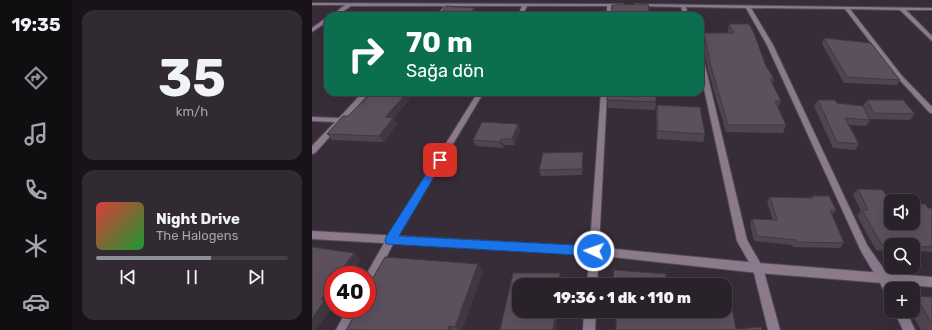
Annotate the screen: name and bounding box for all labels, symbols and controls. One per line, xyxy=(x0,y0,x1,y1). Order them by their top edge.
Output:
text: 19:35 xyxy=(11,14,61,36)
text: 70 m xyxy=(406,26,473,59)
icon: right xyxy=(340,28,392,80)
text: 35 xyxy=(158,47,226,109)
text: Sağa dön xyxy=(406,60,484,82)
icon: directions xyxy=(22,64,50,92)
text: km/h xyxy=(176,104,208,119)
icon: music xyxy=(22,120,50,148)
pin xyxy=(423,143,457,177)
icon: arrive xyxy=(429,149,451,171)
icon: phone xyxy=(22,176,50,204)
map controls xyxy=(884,194,920,318)
button: sound xyxy=(884,194,920,230)
text: Night Drive xyxy=(156,210,240,228)
text: The Halogens xyxy=(156,228,238,243)
position arrow xyxy=(573,230,615,272)
icon: climate xyxy=(22,232,50,260)
button: search xyxy=(884,238,920,274)
icon: previous xyxy=(117,266,139,288)
icon: pause xyxy=(181,266,203,288)
icon: next xyxy=(245,266,267,288)
speed limit sign: 40 xyxy=(324,266,376,318)
button: + xyxy=(884,282,920,318)
icon: car xyxy=(22,288,50,316)
text: 19:36 · 1 dk · 110 m xyxy=(553,289,691,307)

